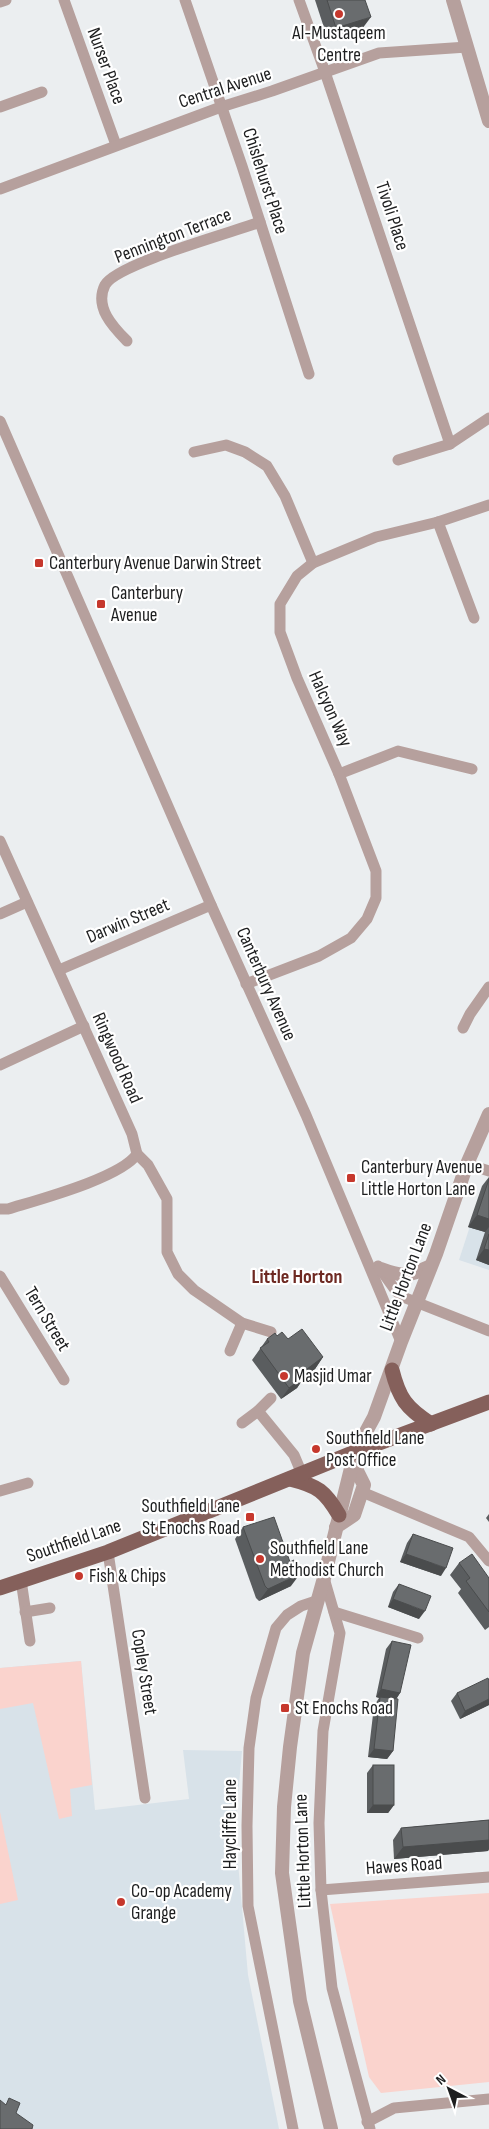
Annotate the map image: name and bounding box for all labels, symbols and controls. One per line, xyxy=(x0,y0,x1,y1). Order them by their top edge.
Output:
marker: Al-Mustaqeem Centre xyxy=(333,8,345,20)
place label: Al-Mustaqeem Centre xyxy=(291,22,386,67)
street label: Nurser Place xyxy=(82,25,130,107)
street label: Central Avenue xyxy=(176,62,274,114)
street label: Chislehurst Place xyxy=(237,125,293,237)
street label: Tivoli Place xyxy=(370,179,414,253)
street label: Pennington Terrace xyxy=(111,203,235,269)
place label: Canterbury Avenue Darwin Street xyxy=(49,552,261,575)
marker: Canterbury Avenue Darwin Street xyxy=(33,557,45,569)
place label: Canterbury Avenue xyxy=(110,582,184,627)
marker: Canterbury Avenue xyxy=(95,598,107,610)
street label: Halcyon Way xyxy=(303,668,357,751)
street label: Darwin Street xyxy=(83,893,173,949)
street label: Canterbury Avenue xyxy=(231,924,301,1044)
street label: Ringwood Road xyxy=(87,1009,147,1107)
place label: Canterbury Avenue Little Horton Lane xyxy=(361,1156,482,1201)
marker: Canterbury Avenue Little Horton Lane xyxy=(345,1172,357,1184)
street label: Little Horton Lane xyxy=(375,1220,437,1334)
district label: Little Horton xyxy=(252,1265,342,1289)
street label: Tern Street xyxy=(19,1283,75,1355)
place label: Masjid Umar xyxy=(294,1365,372,1388)
marker: Masjid Umar xyxy=(278,1370,290,1382)
place label: Southfield Lane Post Office xyxy=(326,1427,424,1472)
marker: Southfield Lane Post Office xyxy=(310,1443,322,1455)
place label: Southfield Lane St Enochs Road xyxy=(142,1495,240,1540)
marker: Southfield Lane St Enochs Road xyxy=(244,1511,256,1523)
street label: Southfield Lane xyxy=(24,1514,124,1568)
place label: Southfield Lane Methodist Church xyxy=(270,1537,384,1582)
marker: Southfield Lane Methodist Church xyxy=(254,1553,266,1565)
place label: Fish & Chips xyxy=(89,1565,166,1588)
marker: Fish & Chips xyxy=(73,1570,85,1582)
street label: Copley Street xyxy=(126,1628,162,1717)
place label: St Enochs Road xyxy=(295,1697,393,1720)
marker: St Enochs Road xyxy=(279,1702,291,1714)
street label: Haycliffe Lane xyxy=(219,1779,242,1869)
street label: Little Horton Lane xyxy=(290,1793,316,1909)
street label: Hawes Road xyxy=(365,1852,443,1880)
place label: Co-op Academy Grange xyxy=(131,1880,232,1925)
marker: Co-op Academy Grange xyxy=(115,1896,127,1908)
north arrow xyxy=(424,2064,474,2114)
text: N xyxy=(432,2071,449,2088)

